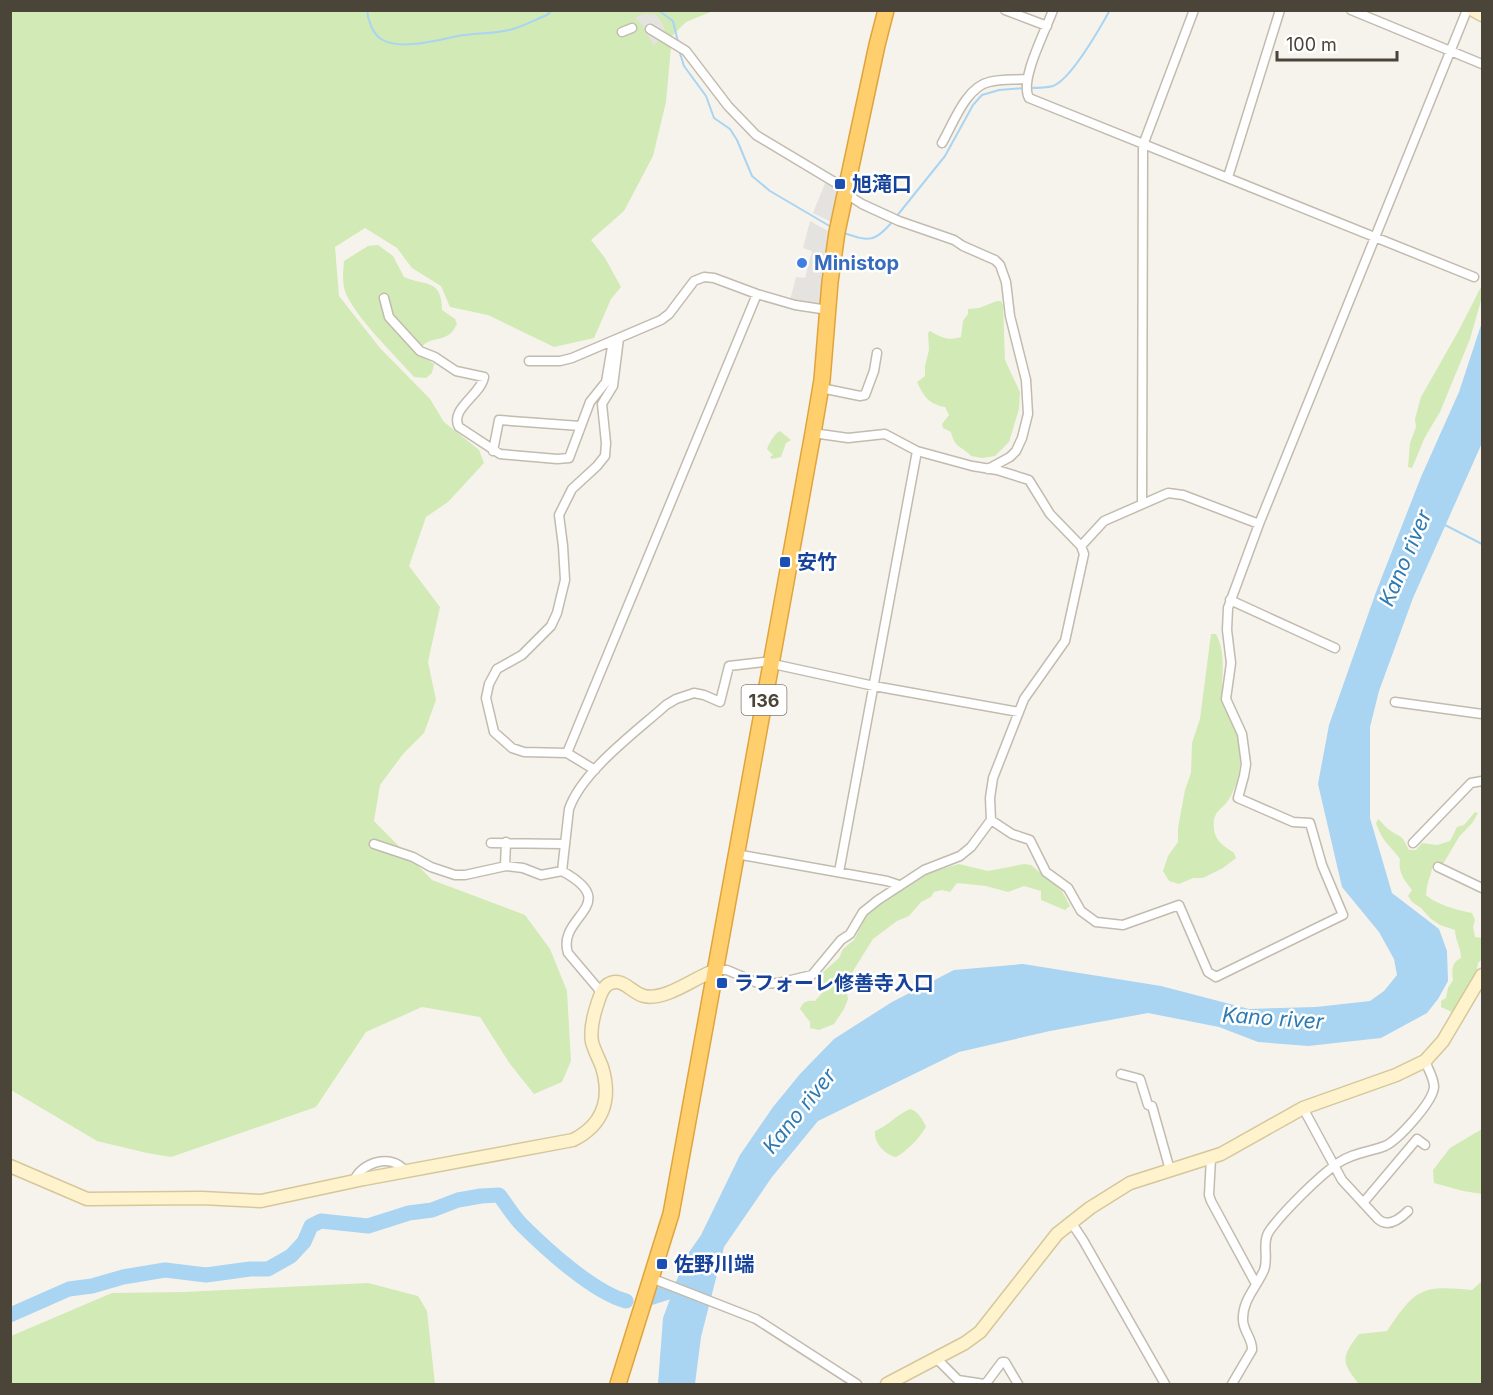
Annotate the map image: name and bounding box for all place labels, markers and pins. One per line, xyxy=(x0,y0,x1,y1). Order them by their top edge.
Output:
place label: 旭滝口 xyxy=(852,172,912,196)
marker: 旭滝口 xyxy=(833,177,847,191)
place label: Ministop xyxy=(814,251,899,275)
marker: Ministop xyxy=(795,256,809,270)
place label: 安竹 xyxy=(797,550,837,574)
marker: 安竹 xyxy=(778,555,792,569)
place label: ラフォーレ修善寺入口 xyxy=(734,971,934,995)
marker: ラフォーレ修善寺入口 xyxy=(715,976,729,990)
place label: 佐野川端 xyxy=(674,1252,754,1276)
marker: 佐野川端 xyxy=(655,1257,669,1271)

